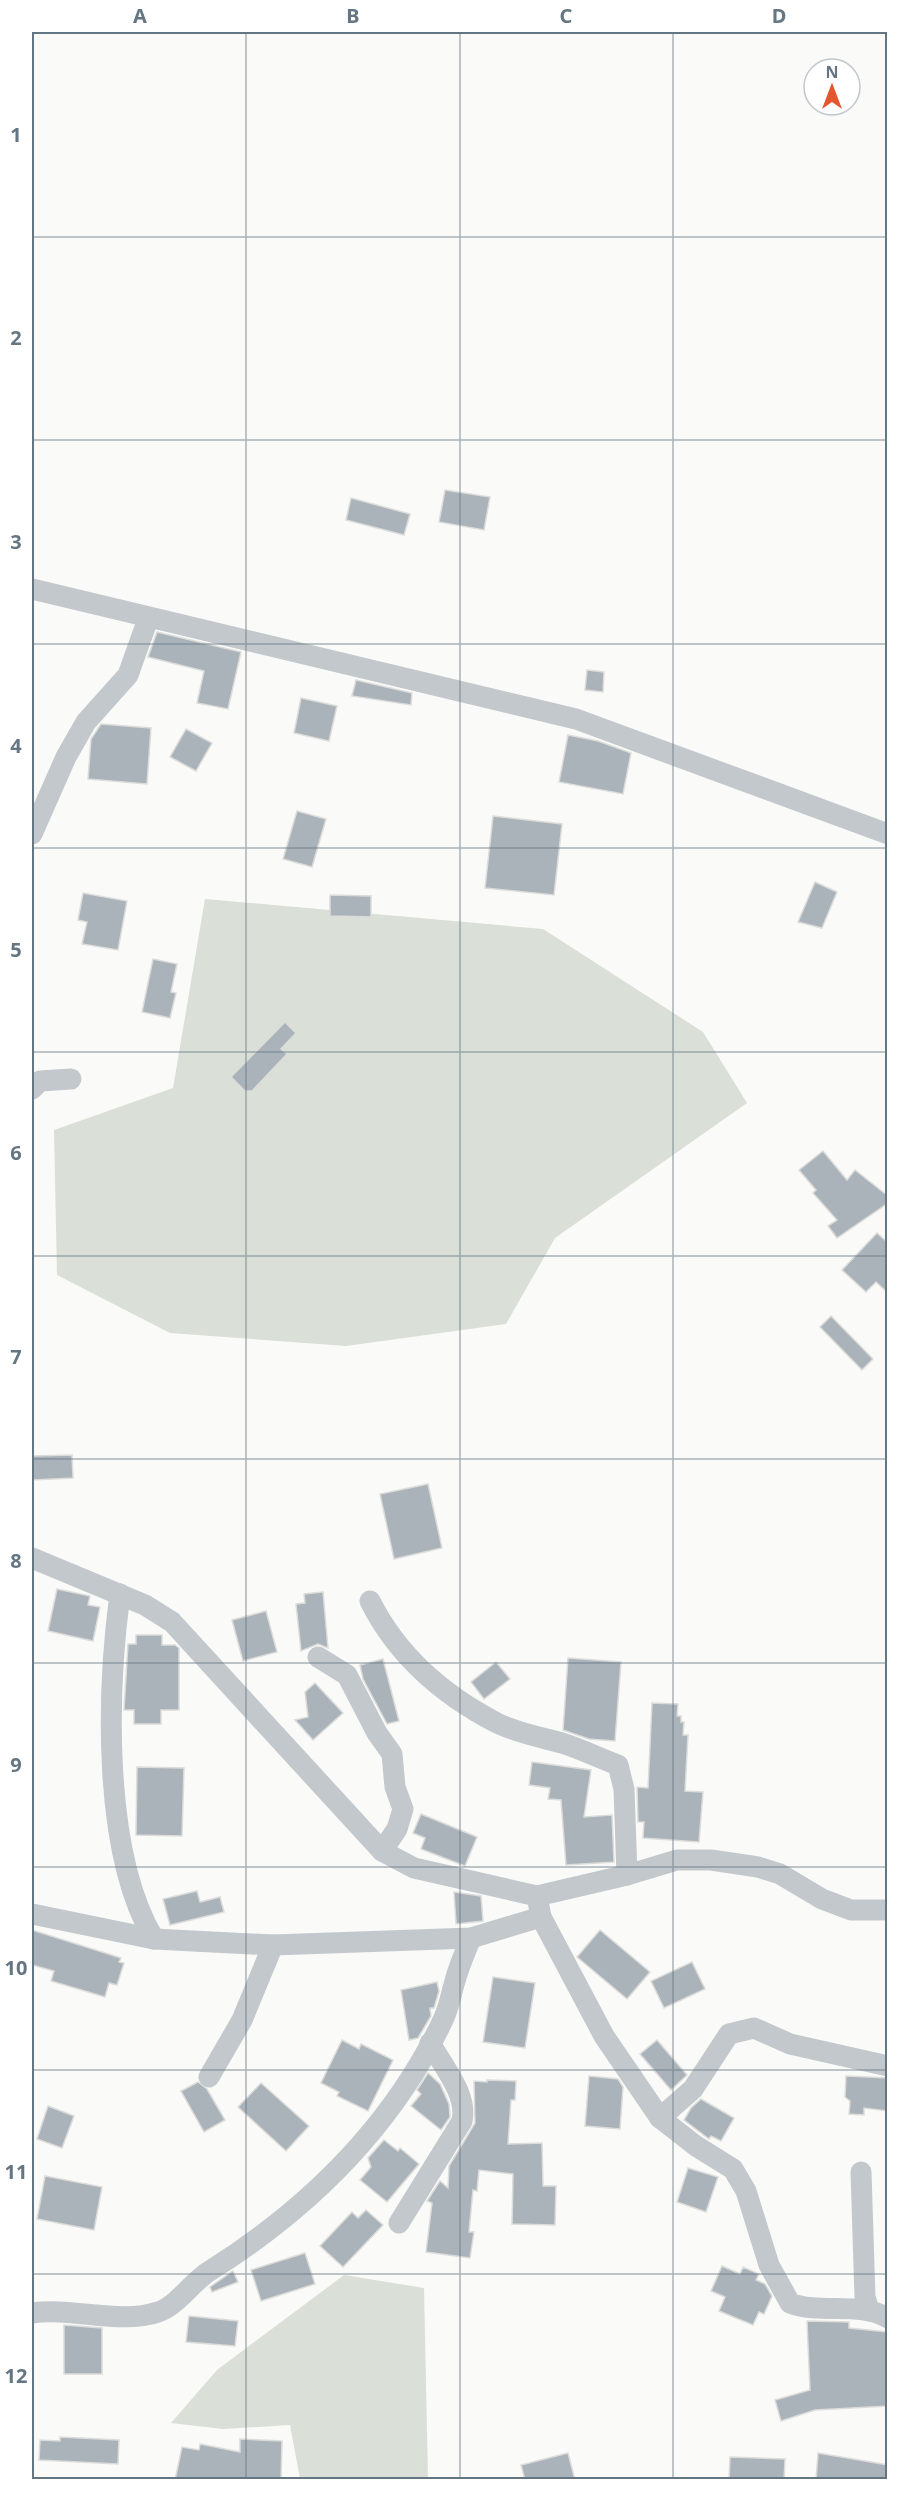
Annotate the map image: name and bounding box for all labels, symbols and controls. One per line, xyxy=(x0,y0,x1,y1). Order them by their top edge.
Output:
text: A xyxy=(133,2,147,29)
text: B xyxy=(346,2,360,29)
text: C xyxy=(560,2,573,29)
text: D xyxy=(772,2,786,29)
north arrow xyxy=(802,57,862,117)
text: N xyxy=(825,61,839,83)
text: 1 xyxy=(10,121,22,148)
text: 2 xyxy=(10,324,22,351)
text: 3 xyxy=(10,528,22,555)
text: 4 xyxy=(10,732,22,759)
text: 5 xyxy=(10,936,22,963)
text: 6 xyxy=(10,1139,22,1166)
text: 7 xyxy=(10,1343,22,1370)
text: 8 xyxy=(10,1547,22,1574)
text: 9 xyxy=(10,1751,22,1778)
text: 10 xyxy=(5,1954,27,1981)
text: 11 xyxy=(5,2158,27,2185)
text: 12 xyxy=(5,2362,27,2389)

